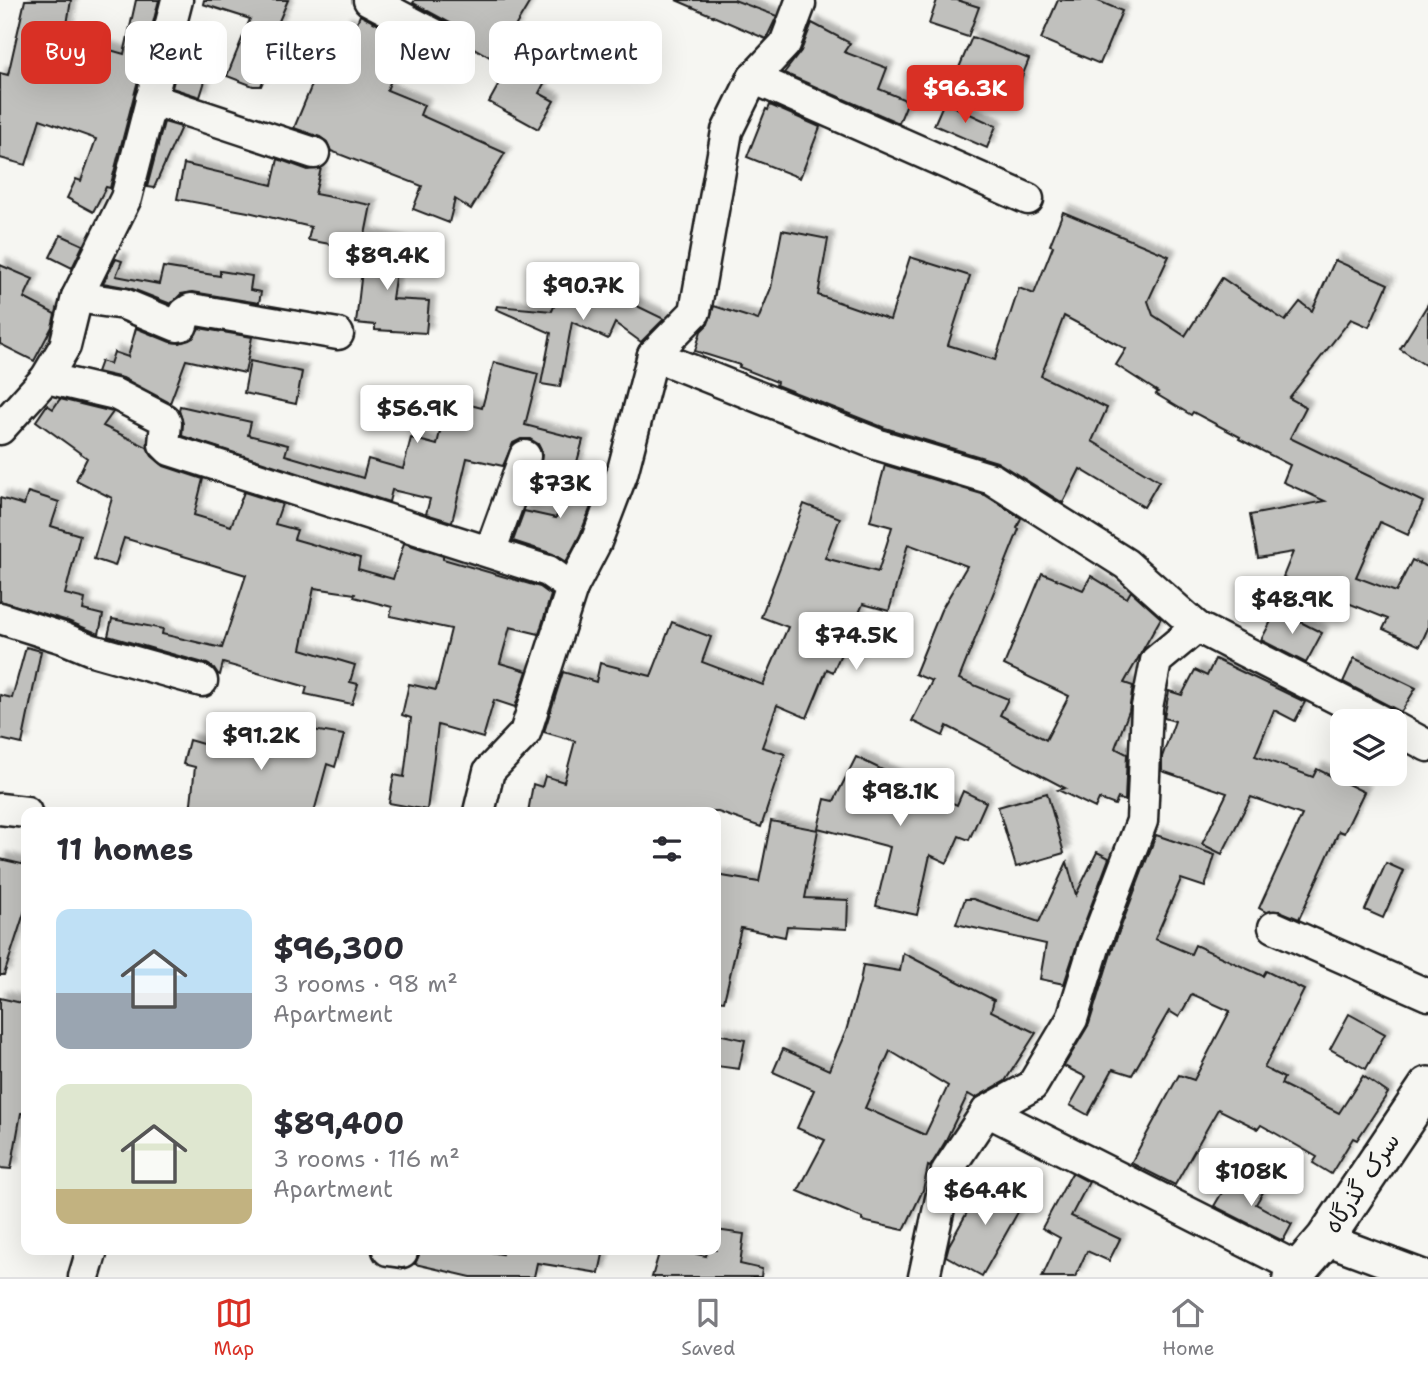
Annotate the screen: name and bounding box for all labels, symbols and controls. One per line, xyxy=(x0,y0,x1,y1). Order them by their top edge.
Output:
chip: Buy xyxy=(21,21,111,84)
chip: Rent xyxy=(125,21,227,84)
chip: Filters xyxy=(241,21,361,84)
chip: New xyxy=(375,21,475,84)
chip: Apartment xyxy=(489,21,662,84)
pin: $96.3K xyxy=(908,66,1022,125)
text: $96.3K xyxy=(923,73,1007,103)
pin: $89.4K xyxy=(330,232,444,292)
text: $89.4K xyxy=(345,240,429,270)
pin: $90.7K xyxy=(526,262,640,322)
text: $90.7K xyxy=(542,270,624,300)
pin: $56.9K xyxy=(360,386,474,445)
text: $56.9K xyxy=(376,393,458,423)
pin: $73K xyxy=(519,461,601,520)
text: $73K xyxy=(529,468,591,498)
pin: $48.9K xyxy=(1235,576,1349,636)
text: $48.9K xyxy=(1251,584,1333,614)
pin: $74.5K xyxy=(799,612,913,672)
text: $74.5K xyxy=(815,620,897,650)
map controls xyxy=(1330,709,1407,786)
button: layers xyxy=(1330,709,1407,786)
pin: $91.2K xyxy=(204,712,318,772)
text: $91.2K xyxy=(222,720,300,750)
pin: $98.1K xyxy=(843,768,957,828)
text: $98.1K xyxy=(861,776,939,806)
text: 11 homes xyxy=(56,829,193,870)
icon: filters xyxy=(648,830,686,868)
text: $96,300 xyxy=(273,928,404,969)
icon: home xyxy=(112,937,196,1021)
text: 3 rooms · 98 m² xyxy=(273,969,458,999)
text: Apartment xyxy=(273,999,393,1029)
text: $89,400 xyxy=(273,1103,404,1144)
icon: home xyxy=(112,1112,196,1196)
street label: سرک گذرگاه xyxy=(1317,1126,1407,1240)
text: 3 rooms · 116 m² xyxy=(273,1144,460,1174)
pin: $108K xyxy=(1202,1148,1300,1208)
text: $108K xyxy=(1215,1156,1287,1186)
pin: $64.4K xyxy=(928,1168,1042,1227)
text: Apartment xyxy=(273,1174,393,1204)
text: $64.4K xyxy=(943,1175,1027,1205)
tab: Map xyxy=(214,1294,254,1361)
tab: Saved xyxy=(681,1294,735,1361)
tab: Home xyxy=(1162,1294,1214,1361)

